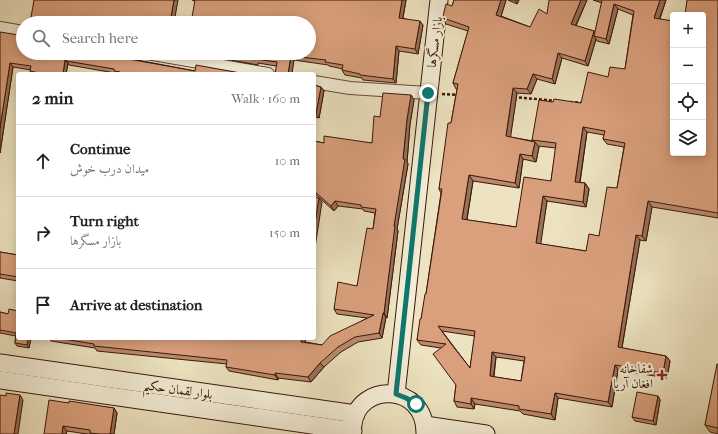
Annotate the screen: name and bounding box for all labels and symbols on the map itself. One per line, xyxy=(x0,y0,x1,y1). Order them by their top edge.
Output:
street label: بازار مسگرها xyxy=(424,16,446,69)
route end xyxy=(419,84,437,102)
place label: شفاخانه افغان آریا xyxy=(613,361,653,392)
marker: شفاخانه افغان آریا xyxy=(656,369,668,381)
street label: بلوار لقمان حکیم xyxy=(141,377,214,408)
route start xyxy=(407,395,425,413)

